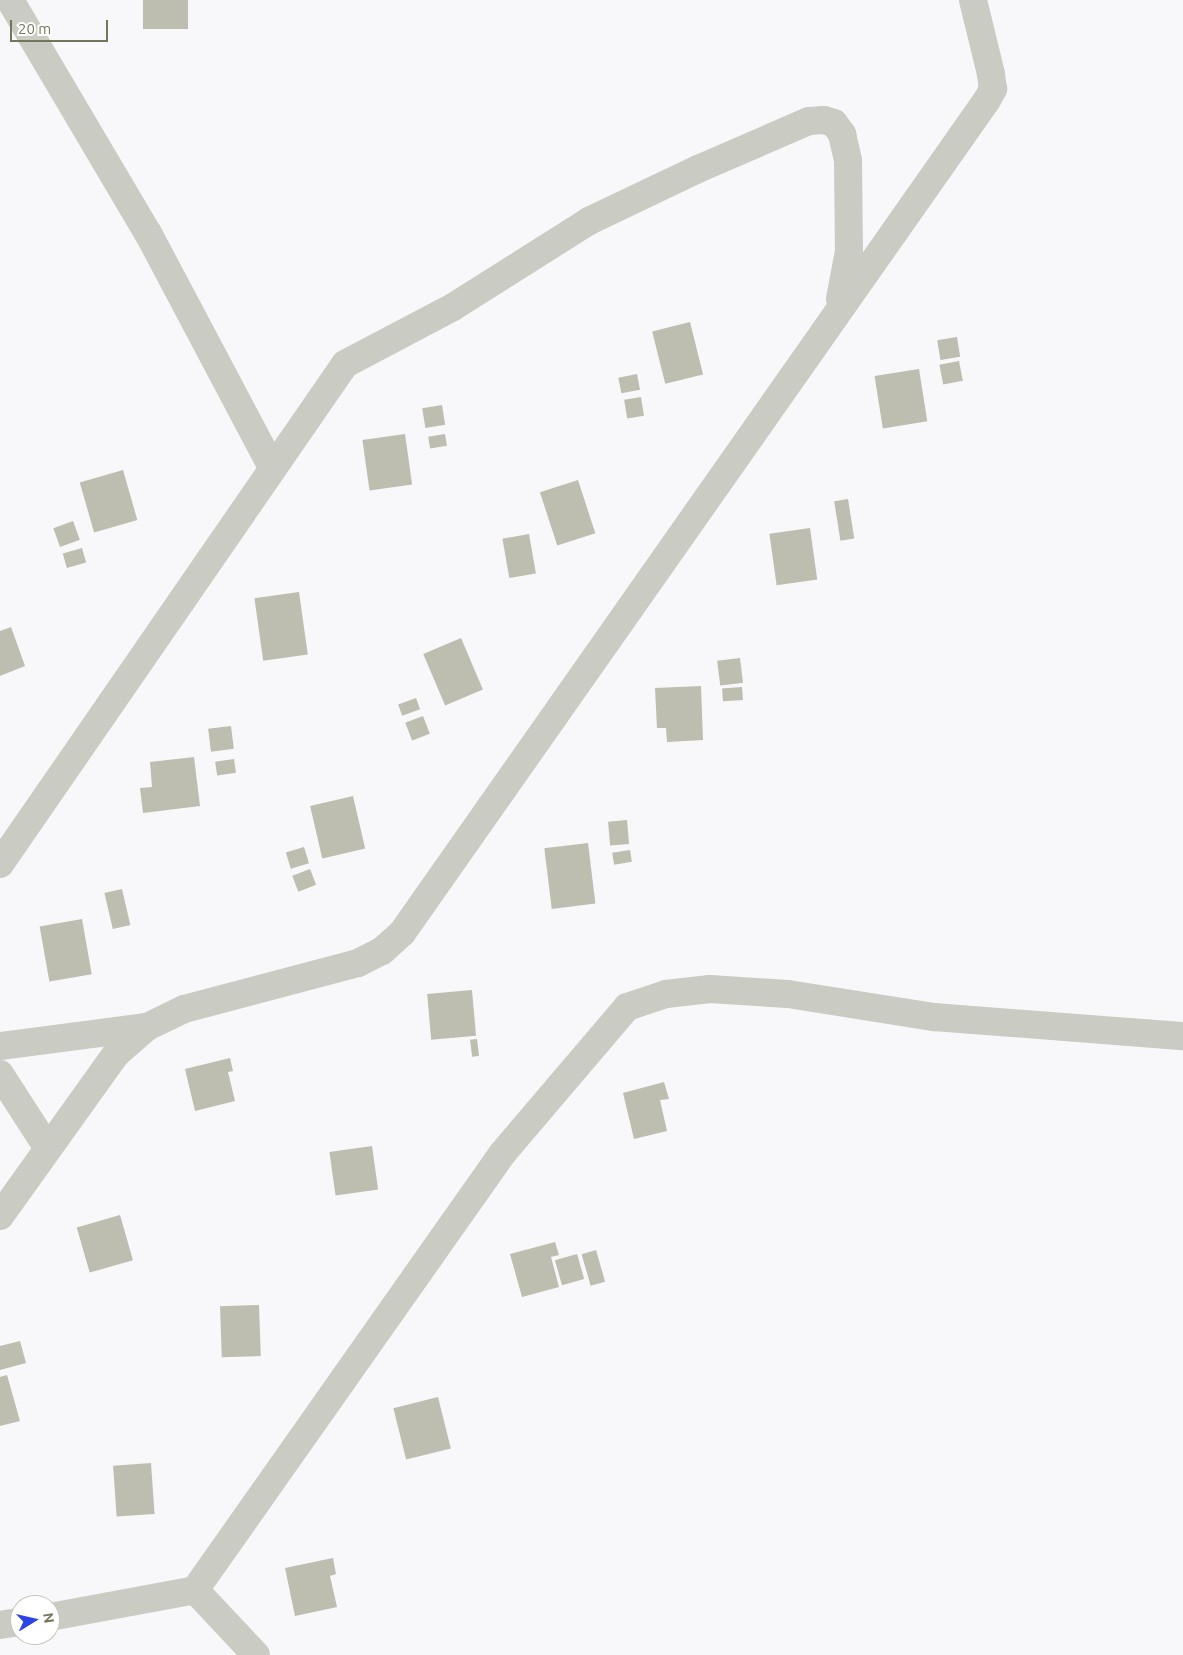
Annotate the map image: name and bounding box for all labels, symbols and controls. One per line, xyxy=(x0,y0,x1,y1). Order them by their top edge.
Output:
scale bar xyxy=(12,10,110,42)
text: 20 m xyxy=(18,20,51,37)
north arrow xyxy=(10,1595,60,1645)
text: N xyxy=(40,1611,58,1624)

